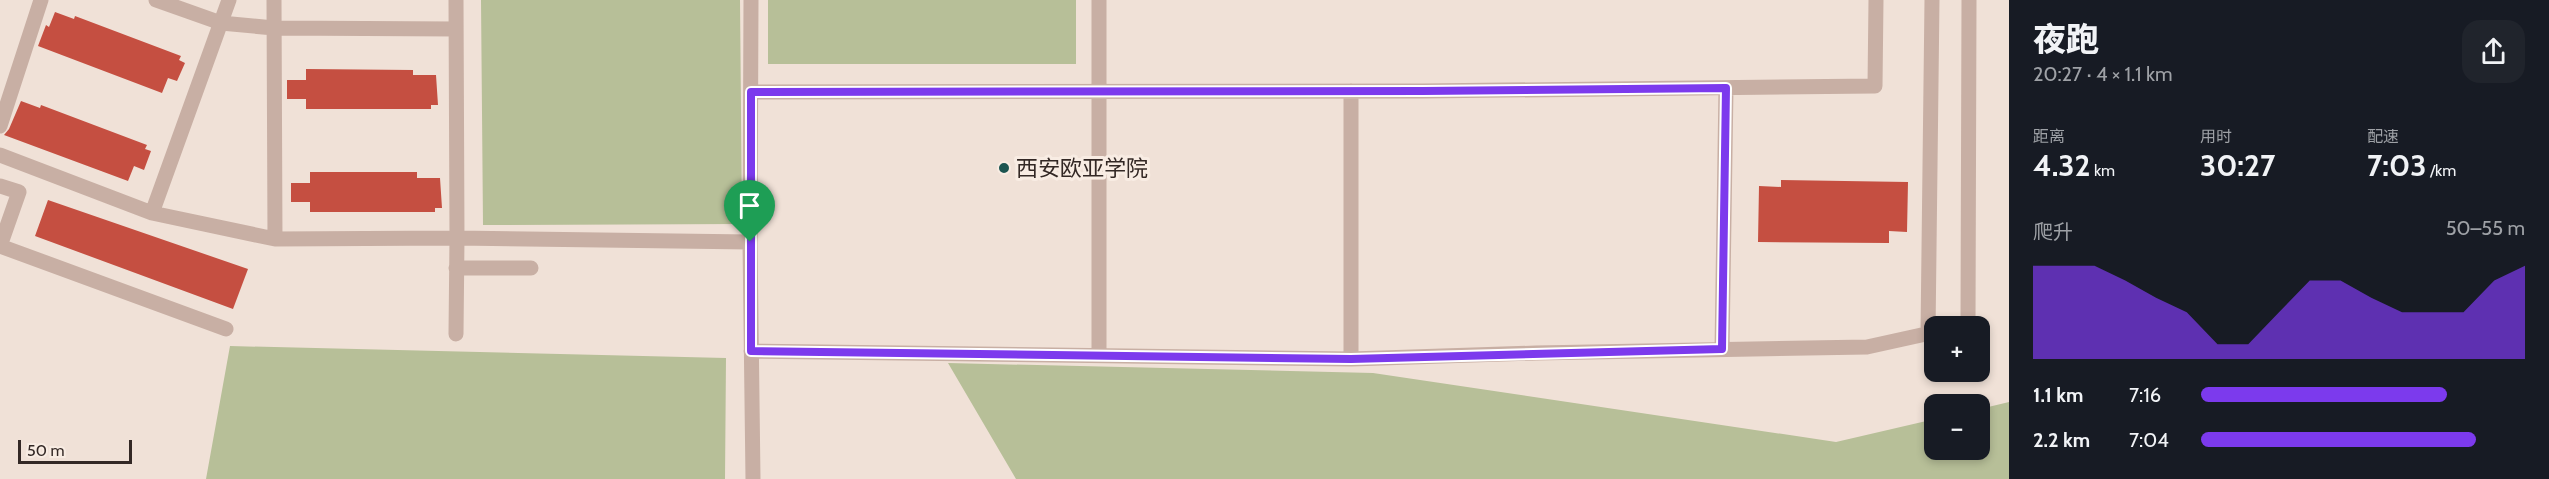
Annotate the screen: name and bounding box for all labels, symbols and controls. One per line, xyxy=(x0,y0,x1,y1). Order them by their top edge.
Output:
text: 夜跑 xyxy=(2033,19,2099,59)
button: share xyxy=(2462,20,2525,83)
text: 20:27 · 4 × 1.1 km xyxy=(2033,62,2173,86)
text: 距离 xyxy=(2033,127,2065,146)
text: 用时 xyxy=(2200,127,2232,146)
text: 配速 xyxy=(2367,127,2399,146)
text: 4.32 xyxy=(2033,147,2090,184)
text: 30:27 xyxy=(2200,147,2275,184)
text: 7:03 xyxy=(2367,147,2426,184)
place label: 西安欧亚学院 xyxy=(1016,155,1148,182)
marker: 西安欧亚学院 xyxy=(997,161,1011,175)
text: km xyxy=(2090,161,2115,180)
text: /km xyxy=(2426,161,2456,180)
pin xyxy=(724,180,775,242)
icon: arrive xyxy=(733,189,766,222)
text: 50–55 m xyxy=(2446,216,2525,240)
text: 爬升 xyxy=(2033,220,2073,244)
map controls xyxy=(1924,316,1990,460)
button: + xyxy=(1924,316,1990,382)
text: 1.1 km xyxy=(2033,383,2083,407)
text: 7:16 xyxy=(2129,383,2161,407)
button: − xyxy=(1924,394,1990,460)
text: 2.2 km xyxy=(2033,428,2090,452)
text: 7:04 xyxy=(2129,428,2169,452)
scale bar xyxy=(18,437,132,464)
text: 50 m xyxy=(27,441,64,460)

